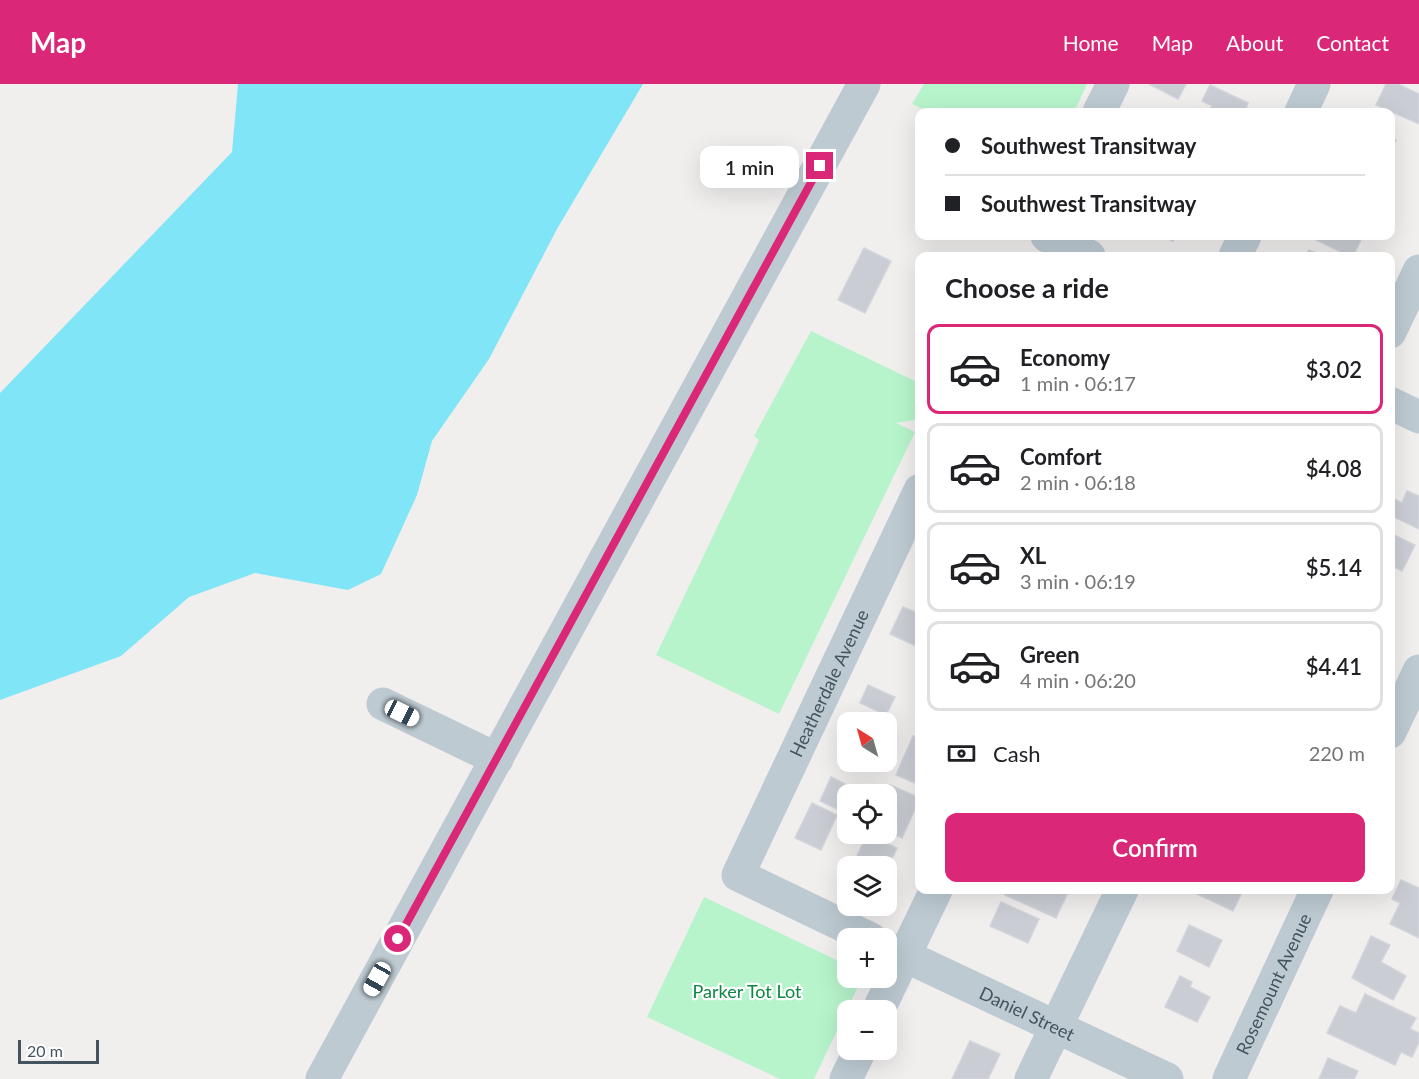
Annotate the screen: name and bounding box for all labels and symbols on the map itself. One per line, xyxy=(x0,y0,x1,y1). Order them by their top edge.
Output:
callout: 1 min xyxy=(700,145,799,187)
route end xyxy=(806,152,833,179)
street label: Heatherdale Avenue xyxy=(785,606,873,760)
car xyxy=(382,697,422,729)
north arrow xyxy=(837,712,897,772)
street label: Rosemount Avenue xyxy=(1231,910,1316,1058)
route start xyxy=(384,925,411,952)
car xyxy=(360,959,394,999)
park label: Parker Tot Lot xyxy=(692,980,802,1002)
street label: Daniel Street xyxy=(976,982,1079,1045)
scale bar xyxy=(18,1037,99,1064)

